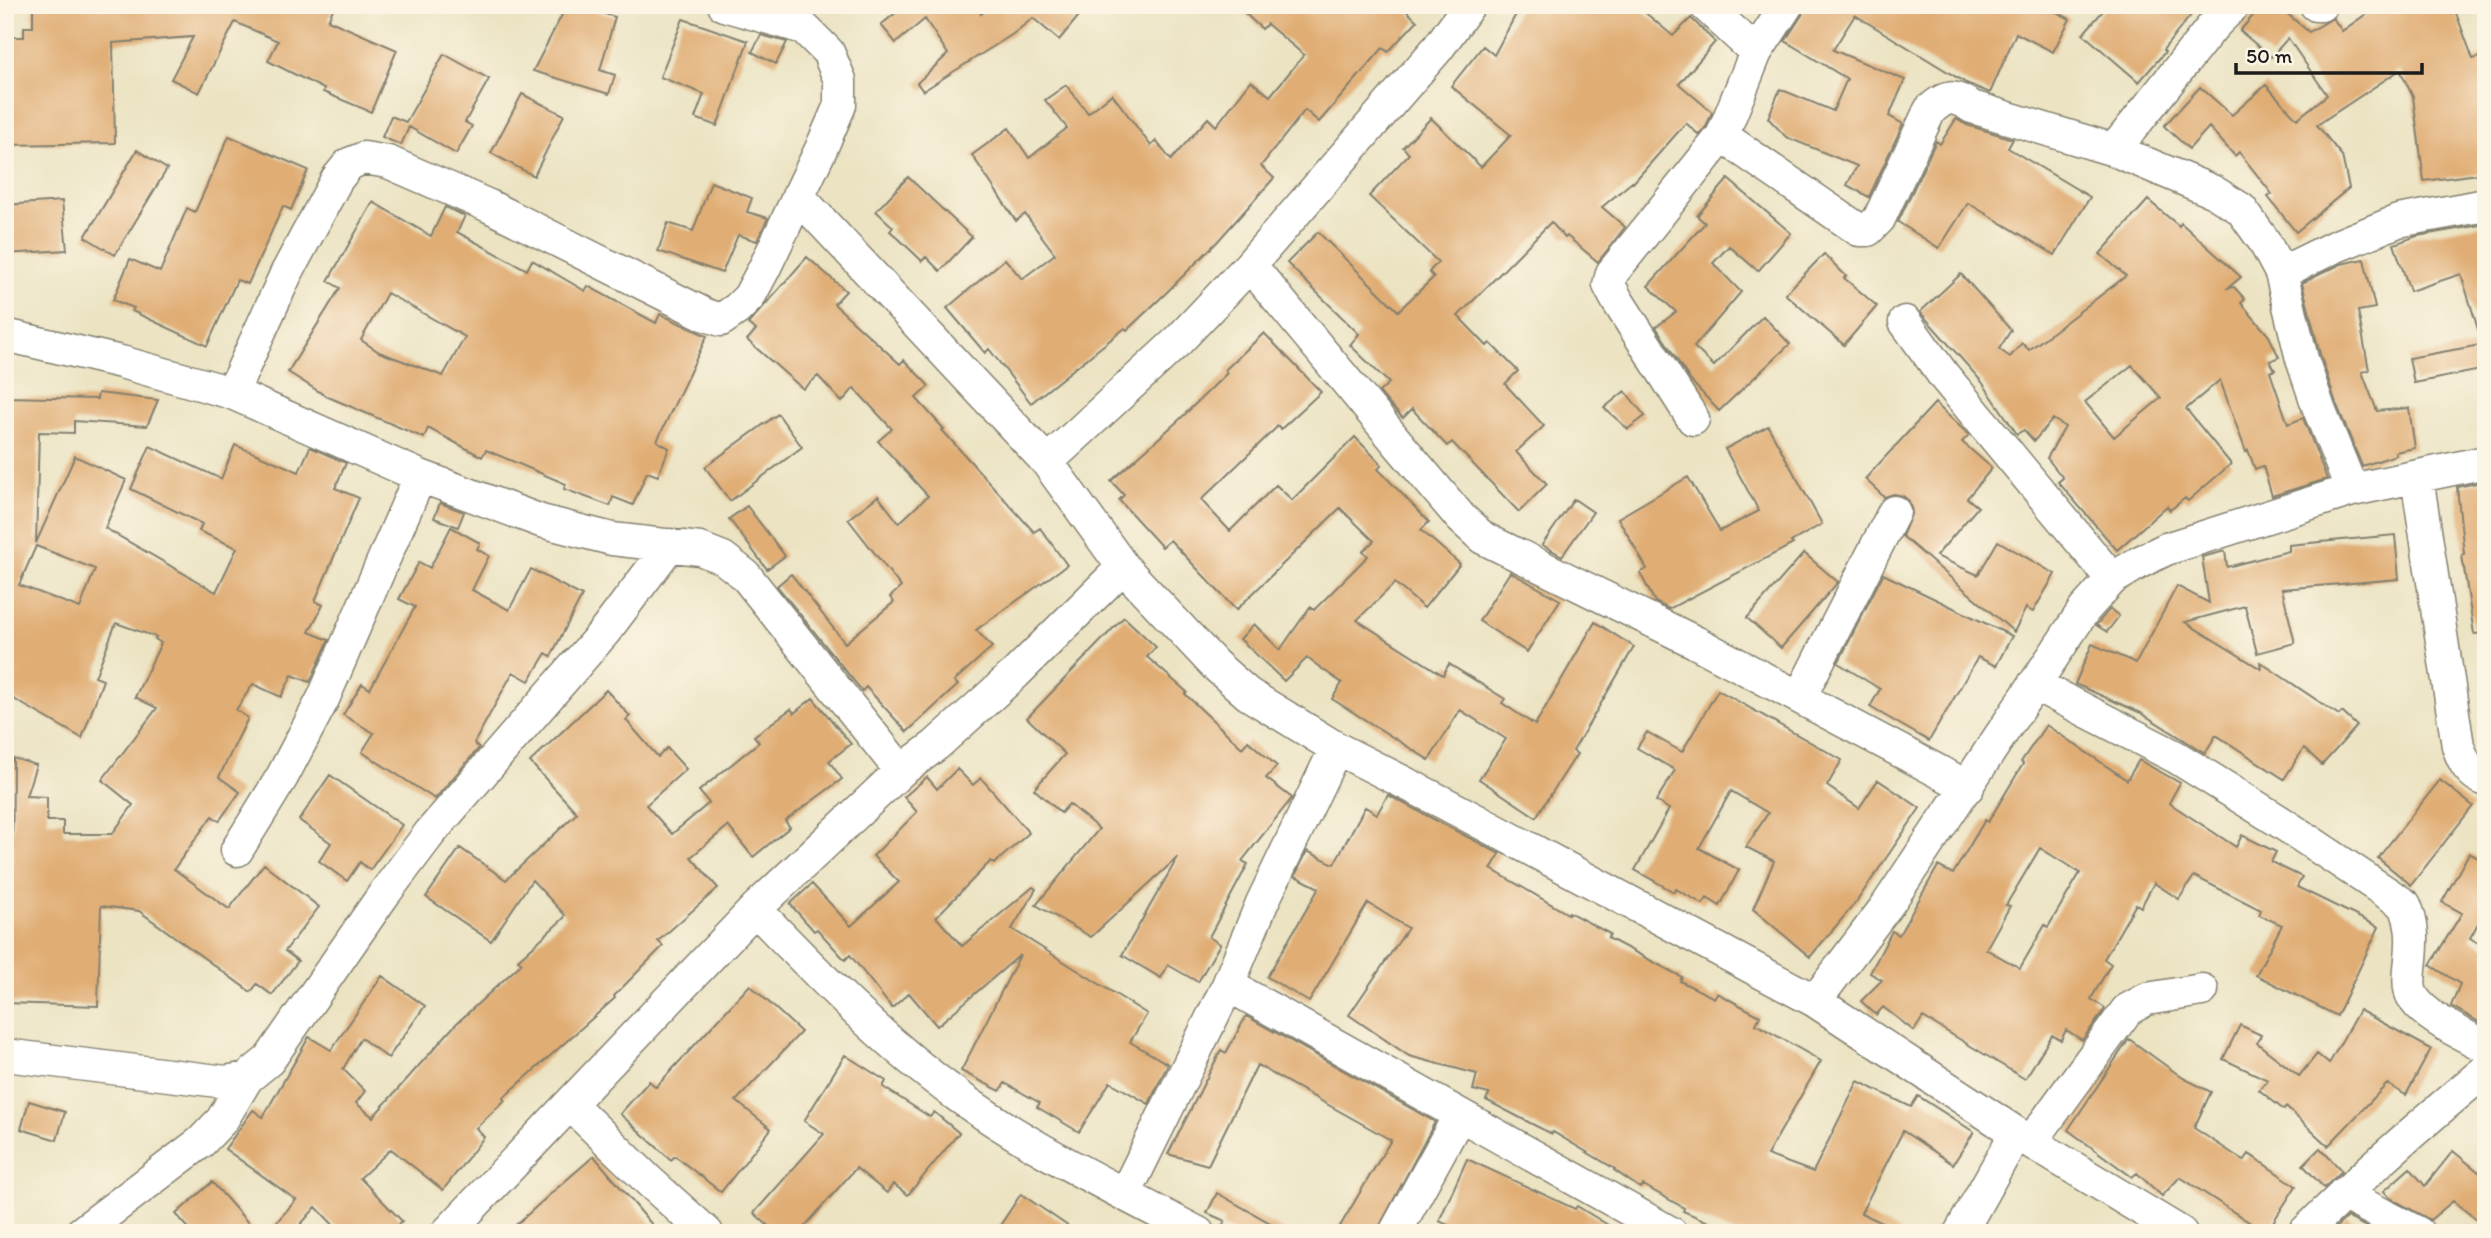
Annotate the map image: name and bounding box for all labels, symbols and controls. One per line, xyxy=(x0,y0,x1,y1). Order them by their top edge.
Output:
scale bar xyxy=(2236,32,2421,76)
text: 50 m xyxy=(2246,43,2293,68)

